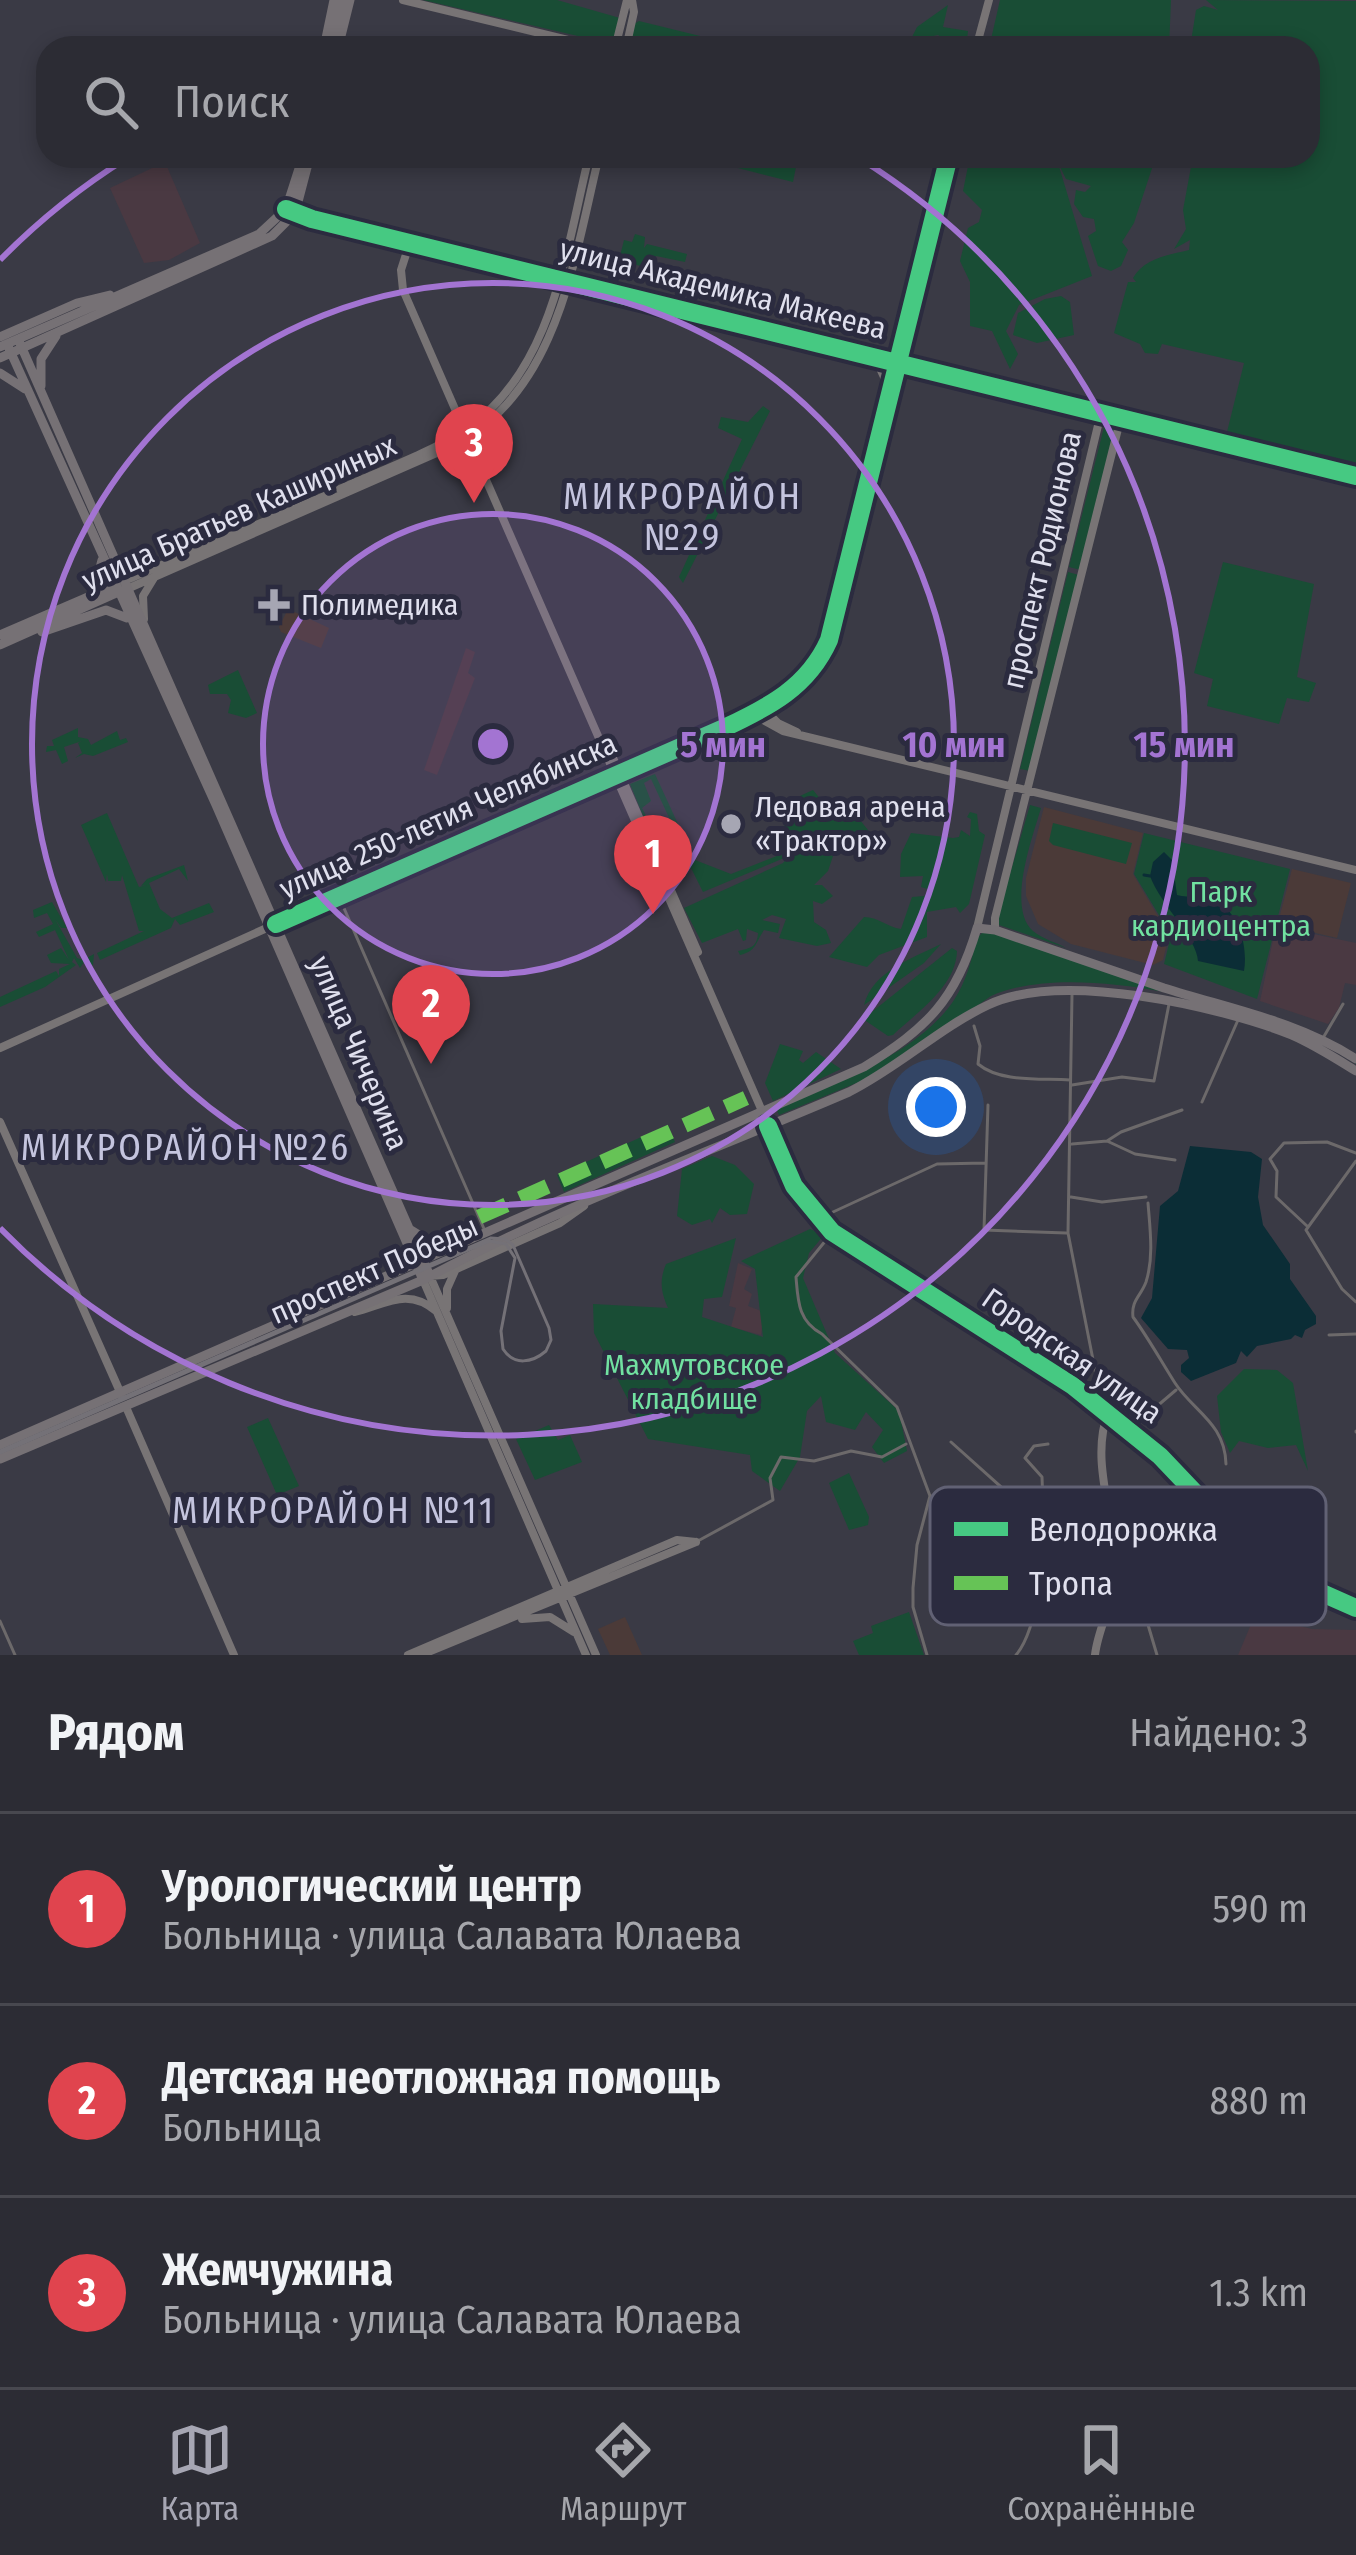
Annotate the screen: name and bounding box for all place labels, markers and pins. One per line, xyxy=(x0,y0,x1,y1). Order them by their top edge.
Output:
pin: 3 xyxy=(435,404,513,503)
place label: Полимедика xyxy=(301,587,458,623)
marker: Полимедика xyxy=(258,589,290,621)
centre of rings xyxy=(472,723,514,765)
place label: Ледовая арена «Трактор» xyxy=(755,789,946,859)
marker: Ледовая арена «Трактор» xyxy=(718,811,744,837)
pin: 1 xyxy=(614,815,692,914)
pin: 2 xyxy=(392,965,470,1064)

